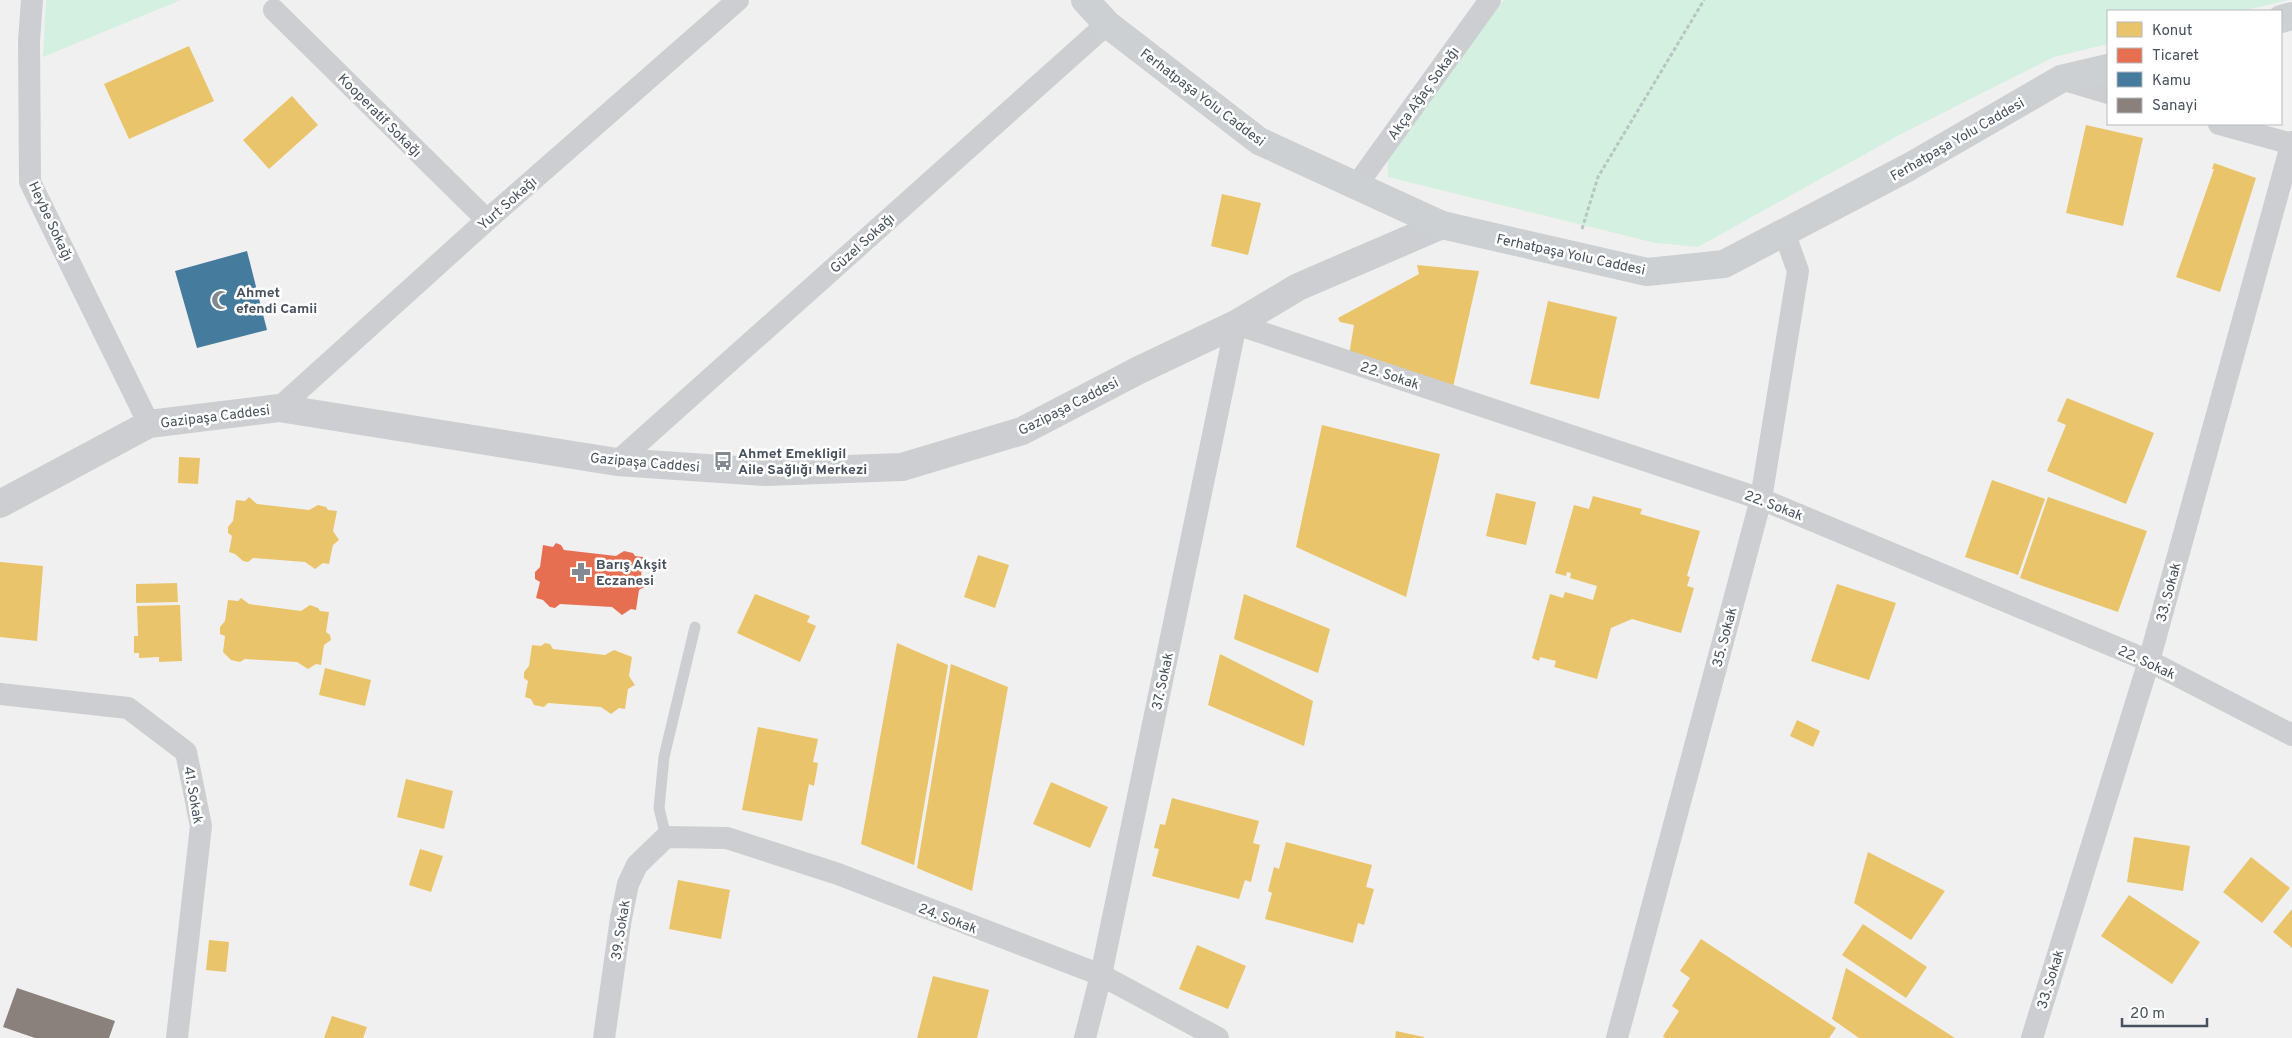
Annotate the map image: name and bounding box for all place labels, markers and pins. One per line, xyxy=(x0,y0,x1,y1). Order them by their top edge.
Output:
place label: Ahmet efendi Camii xyxy=(236,285,317,318)
mosque icon: Ahmet efendi Camii xyxy=(210,289,232,311)
place label: Ahmet Emekligil Aile Sağlığı Merkezi xyxy=(738,446,867,479)
bus stop icon: Ahmet Emekligil Aile Sağlığı Merkezi xyxy=(712,450,734,472)
place label: Barış Akşit Eczanesi xyxy=(596,557,667,590)
pharmacy icon: Barış Akşit Eczanesi xyxy=(570,561,592,583)

